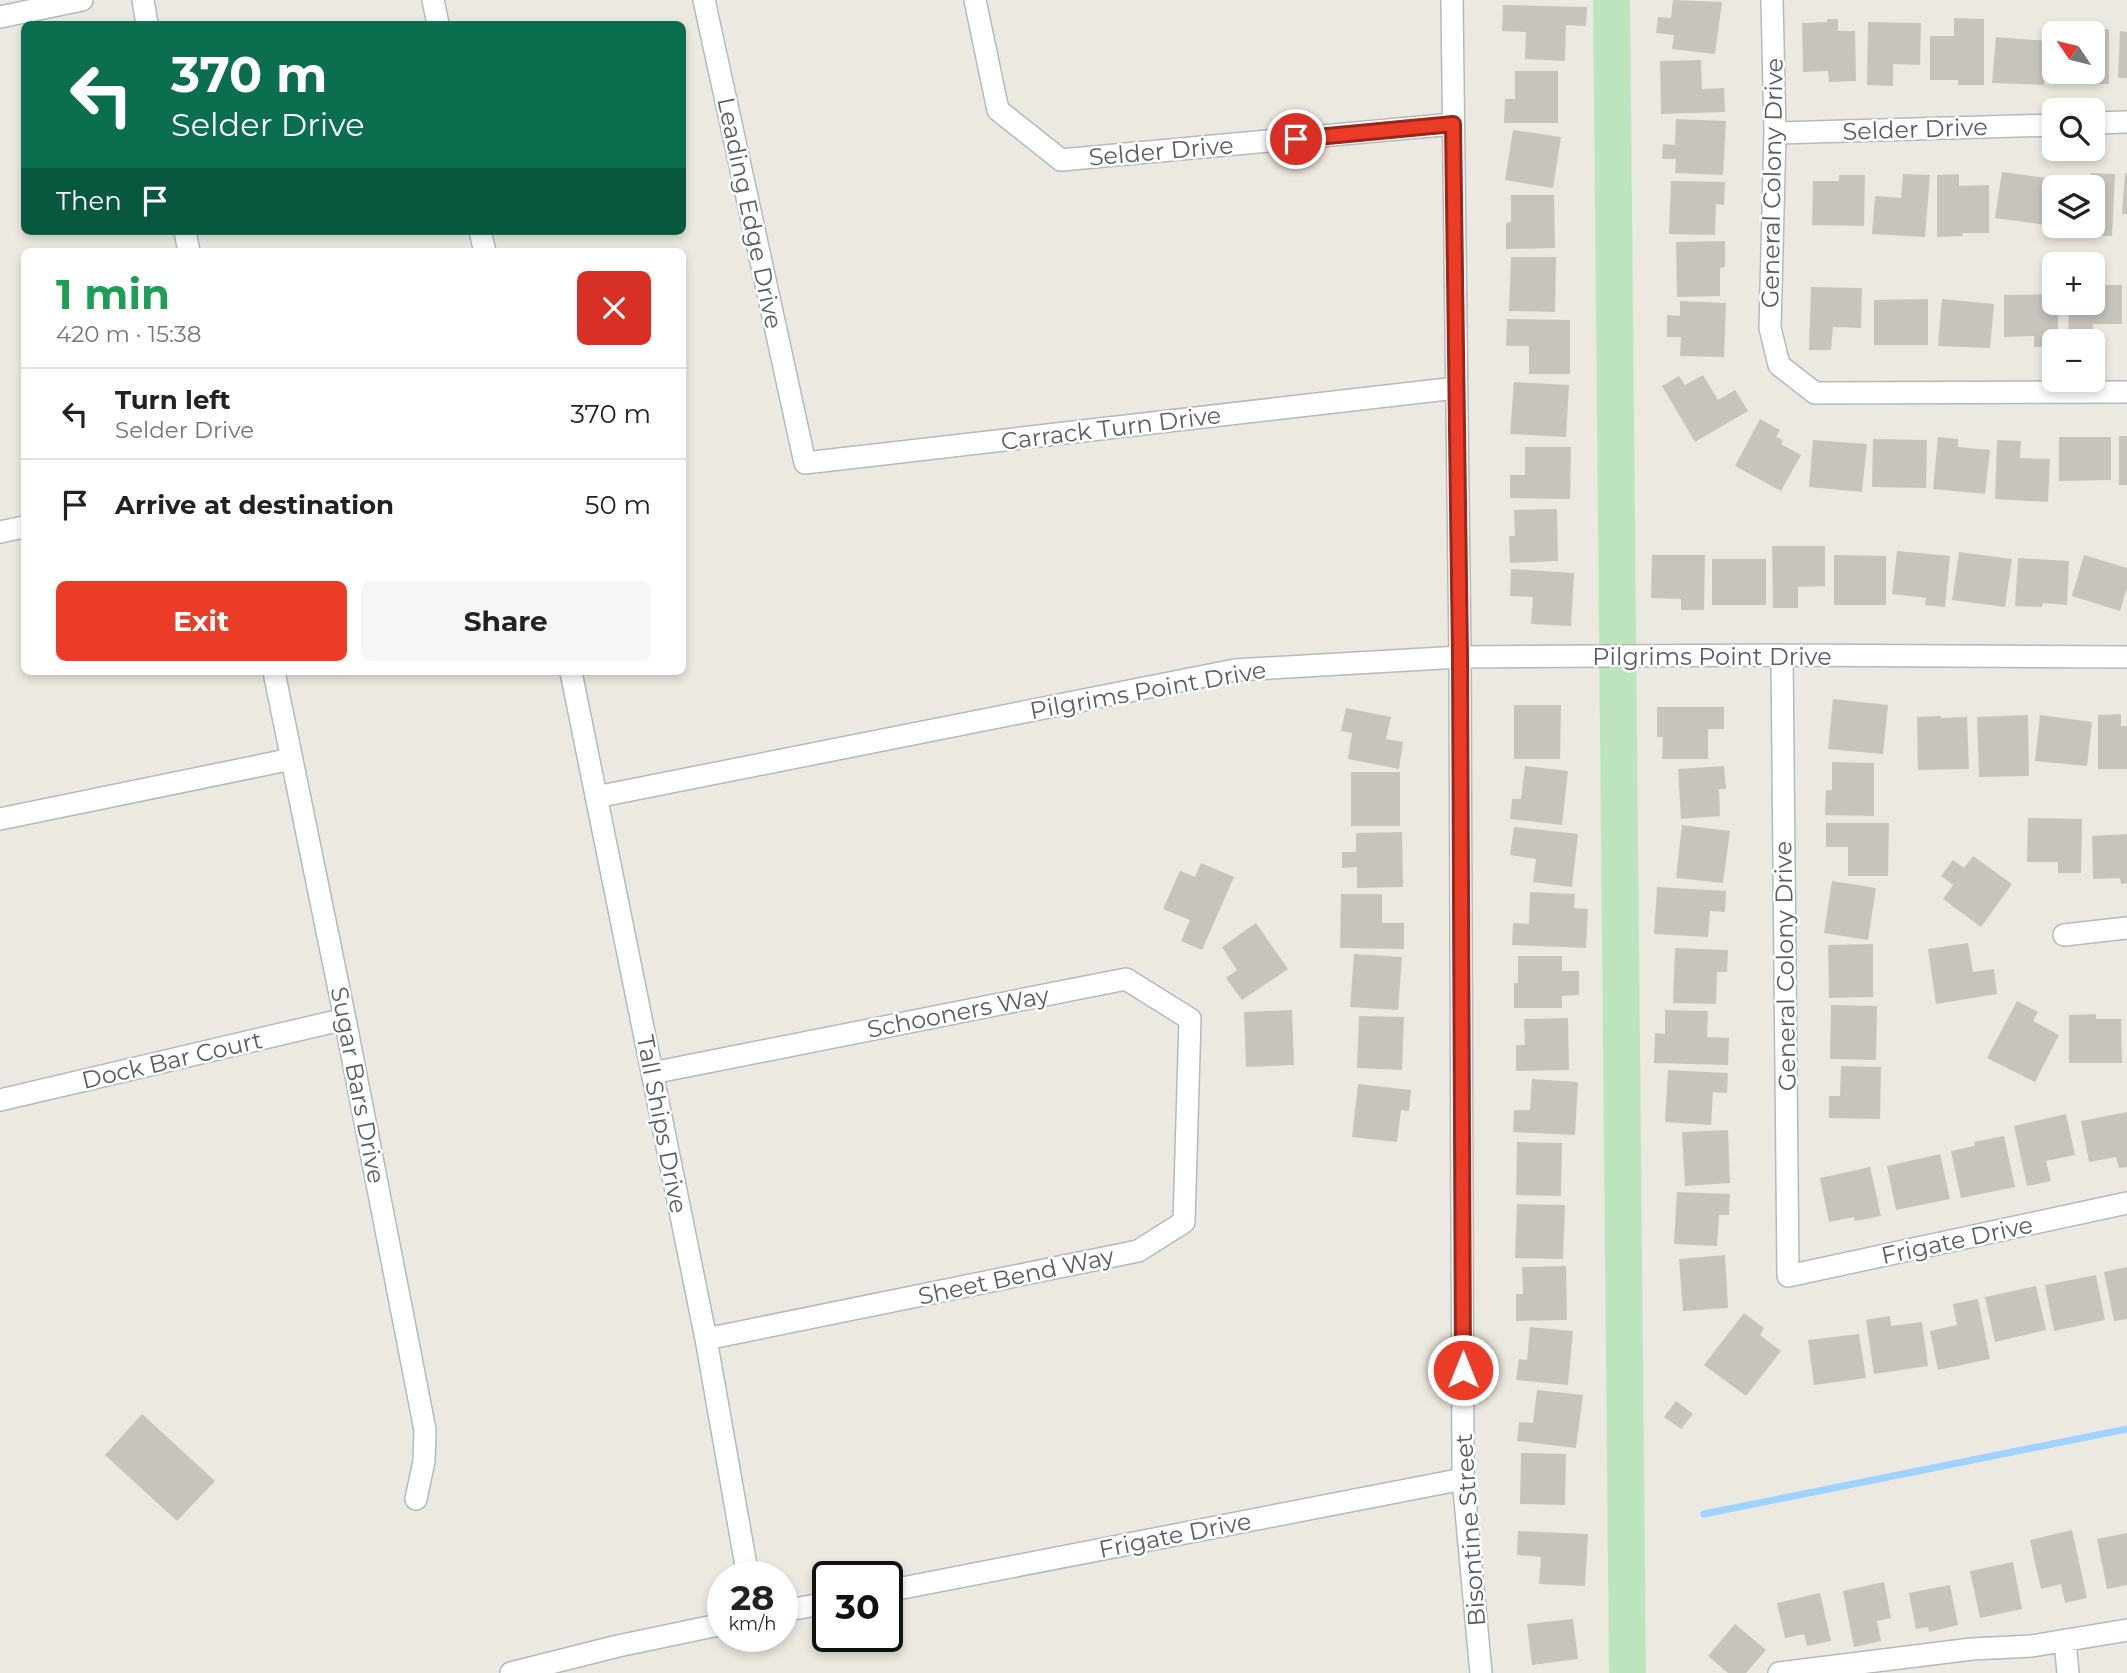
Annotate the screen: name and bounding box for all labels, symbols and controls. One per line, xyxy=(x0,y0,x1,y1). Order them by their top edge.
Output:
north arrow xyxy=(2042,21,2105,84)
map controls xyxy=(2042,21,2105,392)
text: 370 m xyxy=(171,45,328,104)
icon: left xyxy=(56,49,147,140)
street label: General Colony Drive xyxy=(1755,58,1789,308)
street label: Leading Edge Drive xyxy=(711,94,789,332)
button: search xyxy=(2042,98,2105,161)
text: Selder Drive xyxy=(171,105,365,144)
pin xyxy=(1266,109,1326,169)
street label: Selder Drive xyxy=(1842,112,1988,146)
icon: arrive xyxy=(1277,120,1315,158)
street label: Selder Drive xyxy=(1087,130,1235,172)
button: layers xyxy=(2042,175,2105,238)
icon: arrive xyxy=(136,182,174,220)
text: Then xyxy=(56,185,122,217)
button: + xyxy=(2042,252,2105,315)
text: 1 min xyxy=(56,268,170,320)
button: close xyxy=(577,271,651,345)
text: 420 m · 15:38 xyxy=(56,320,202,348)
button: − xyxy=(2042,329,2105,392)
text: Turn left xyxy=(115,384,231,416)
icon: left xyxy=(56,395,94,433)
text: 370 m xyxy=(570,398,651,430)
street label: Carrack Turn Drive xyxy=(999,400,1223,456)
text: Selder Drive xyxy=(115,416,254,444)
icon: arrive xyxy=(56,486,94,524)
text: Arrive at destination xyxy=(115,489,394,521)
text: 50 m xyxy=(585,489,651,521)
button: Exit xyxy=(56,581,347,661)
button: Share xyxy=(361,581,651,661)
street label: Pilgrims Point Drive xyxy=(1592,642,1832,671)
street label: Pilgrims Point Drive xyxy=(1028,655,1268,725)
street label: General Colony Drive xyxy=(1768,841,1802,1091)
street label: Schooners Way xyxy=(865,980,1051,1044)
street label: Sugar Bars Drive xyxy=(325,984,391,1186)
street label: Dock Bar Court xyxy=(79,1025,265,1095)
street label: Tall Ships Drive xyxy=(630,1032,694,1216)
street label: Frigate Drive xyxy=(1878,1210,2036,1270)
street label: Sheet Bend Way xyxy=(915,1241,1117,1311)
position arrow xyxy=(1426,1333,1500,1407)
street label: Bisontine Street xyxy=(1449,1432,1491,1627)
street label: Frigate Drive xyxy=(1096,1506,1254,1564)
speed limit sign: 30 xyxy=(812,1561,903,1652)
text: 28 xyxy=(731,1576,774,1619)
text: km/h xyxy=(728,1613,777,1635)

